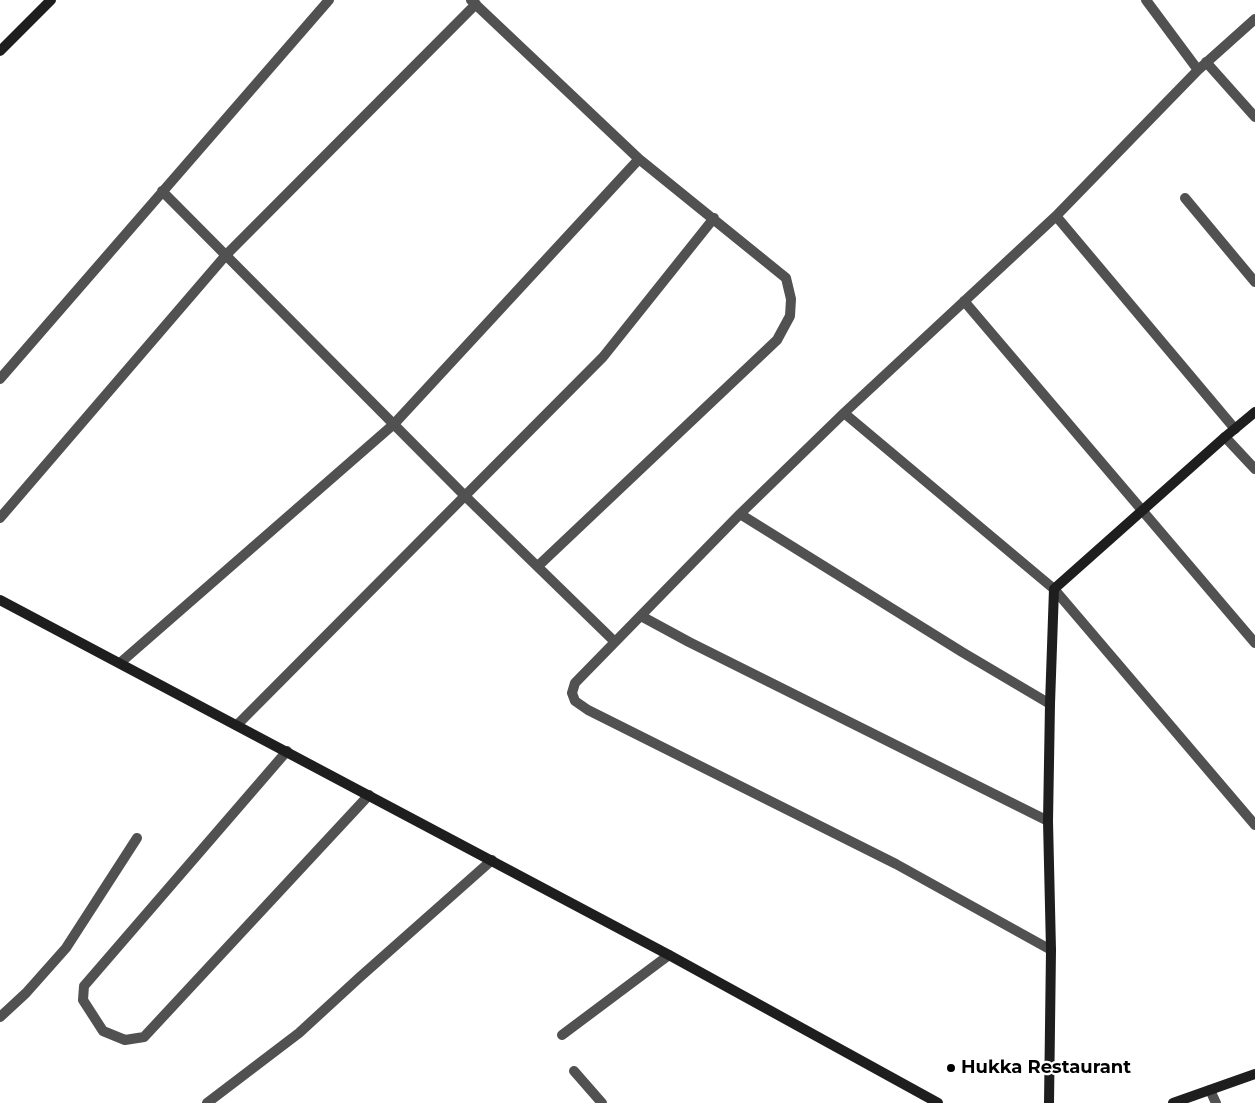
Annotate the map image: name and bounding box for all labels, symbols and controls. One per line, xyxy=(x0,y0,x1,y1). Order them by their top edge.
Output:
place label: Hukka Restaurant xyxy=(961,1057,1131,1079)
marker: Hukka Restaurant xyxy=(945,1062,957,1074)

